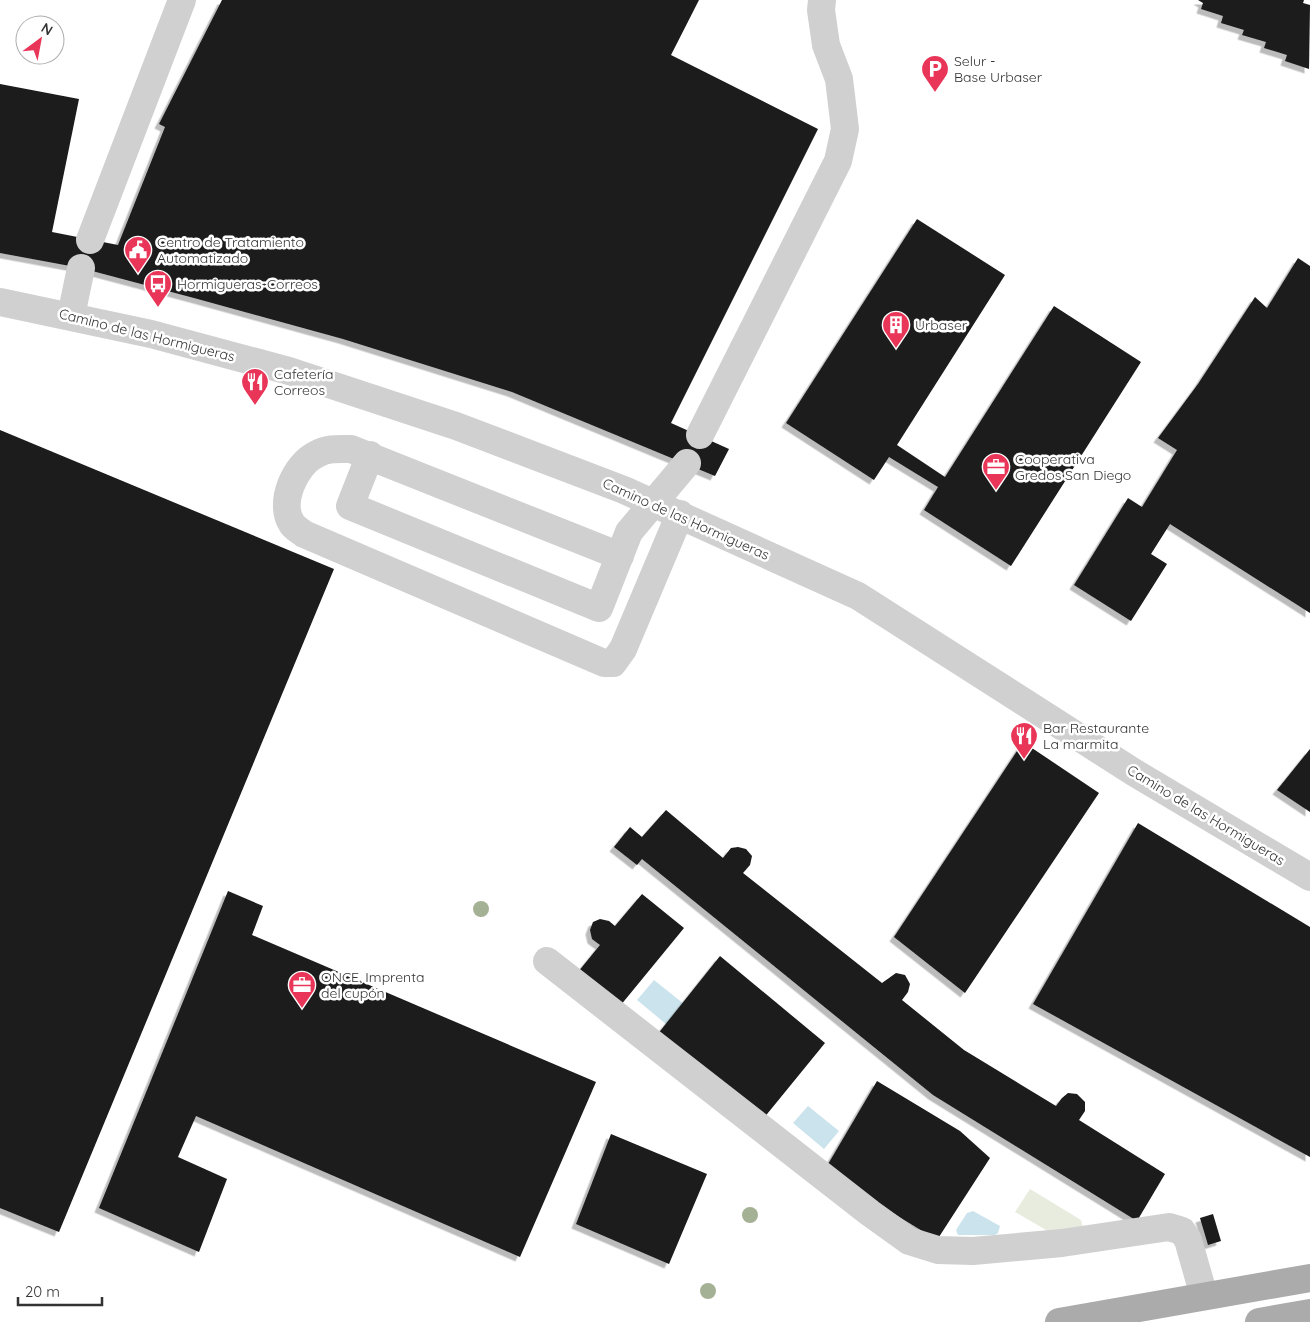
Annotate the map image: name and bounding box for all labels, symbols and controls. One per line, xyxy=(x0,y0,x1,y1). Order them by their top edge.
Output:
north arrow xyxy=(15,15,65,65)
text: N xyxy=(38,19,56,39)
place label: Selur - Base Urbaser xyxy=(954,52,1043,86)
parking icon: Selur - Base Urbaser xyxy=(920,54,950,93)
place label: Centro de Tratamiento Automatizado xyxy=(157,233,304,267)
public building icon: Centro de Tratamiento Automatizado xyxy=(123,235,153,274)
bus stop icon: Hormigueras-Correos xyxy=(143,269,173,308)
place label: Hormigueras-Correos xyxy=(177,275,318,293)
street label: Camino de las Hormigueras xyxy=(57,304,237,366)
building icon: Urbaser xyxy=(881,310,911,349)
place label: Urbaser xyxy=(915,316,968,334)
place label: Cafetería Correos xyxy=(274,365,334,399)
restaurant icon: Cafetería Correos xyxy=(240,367,270,406)
place label: Cooperativa Gredos San Diego xyxy=(1015,450,1131,484)
office icon: Cooperativa Gredos San Diego xyxy=(981,452,1011,491)
street label: Camino de las Hormigueras xyxy=(600,474,772,564)
place label: Bar Restaurante La marmita xyxy=(1043,719,1149,753)
restaurant icon: Bar Restaurante La marmita xyxy=(1009,721,1039,760)
street label: Camino de las Hormigueras xyxy=(1124,761,1288,869)
place label: ONCE. Imprenta del cupón xyxy=(321,968,424,1002)
office icon: ONCE. Imprenta del cupón xyxy=(287,970,317,1009)
scale bar xyxy=(18,1274,101,1306)
text: 20 m xyxy=(25,1282,60,1301)

